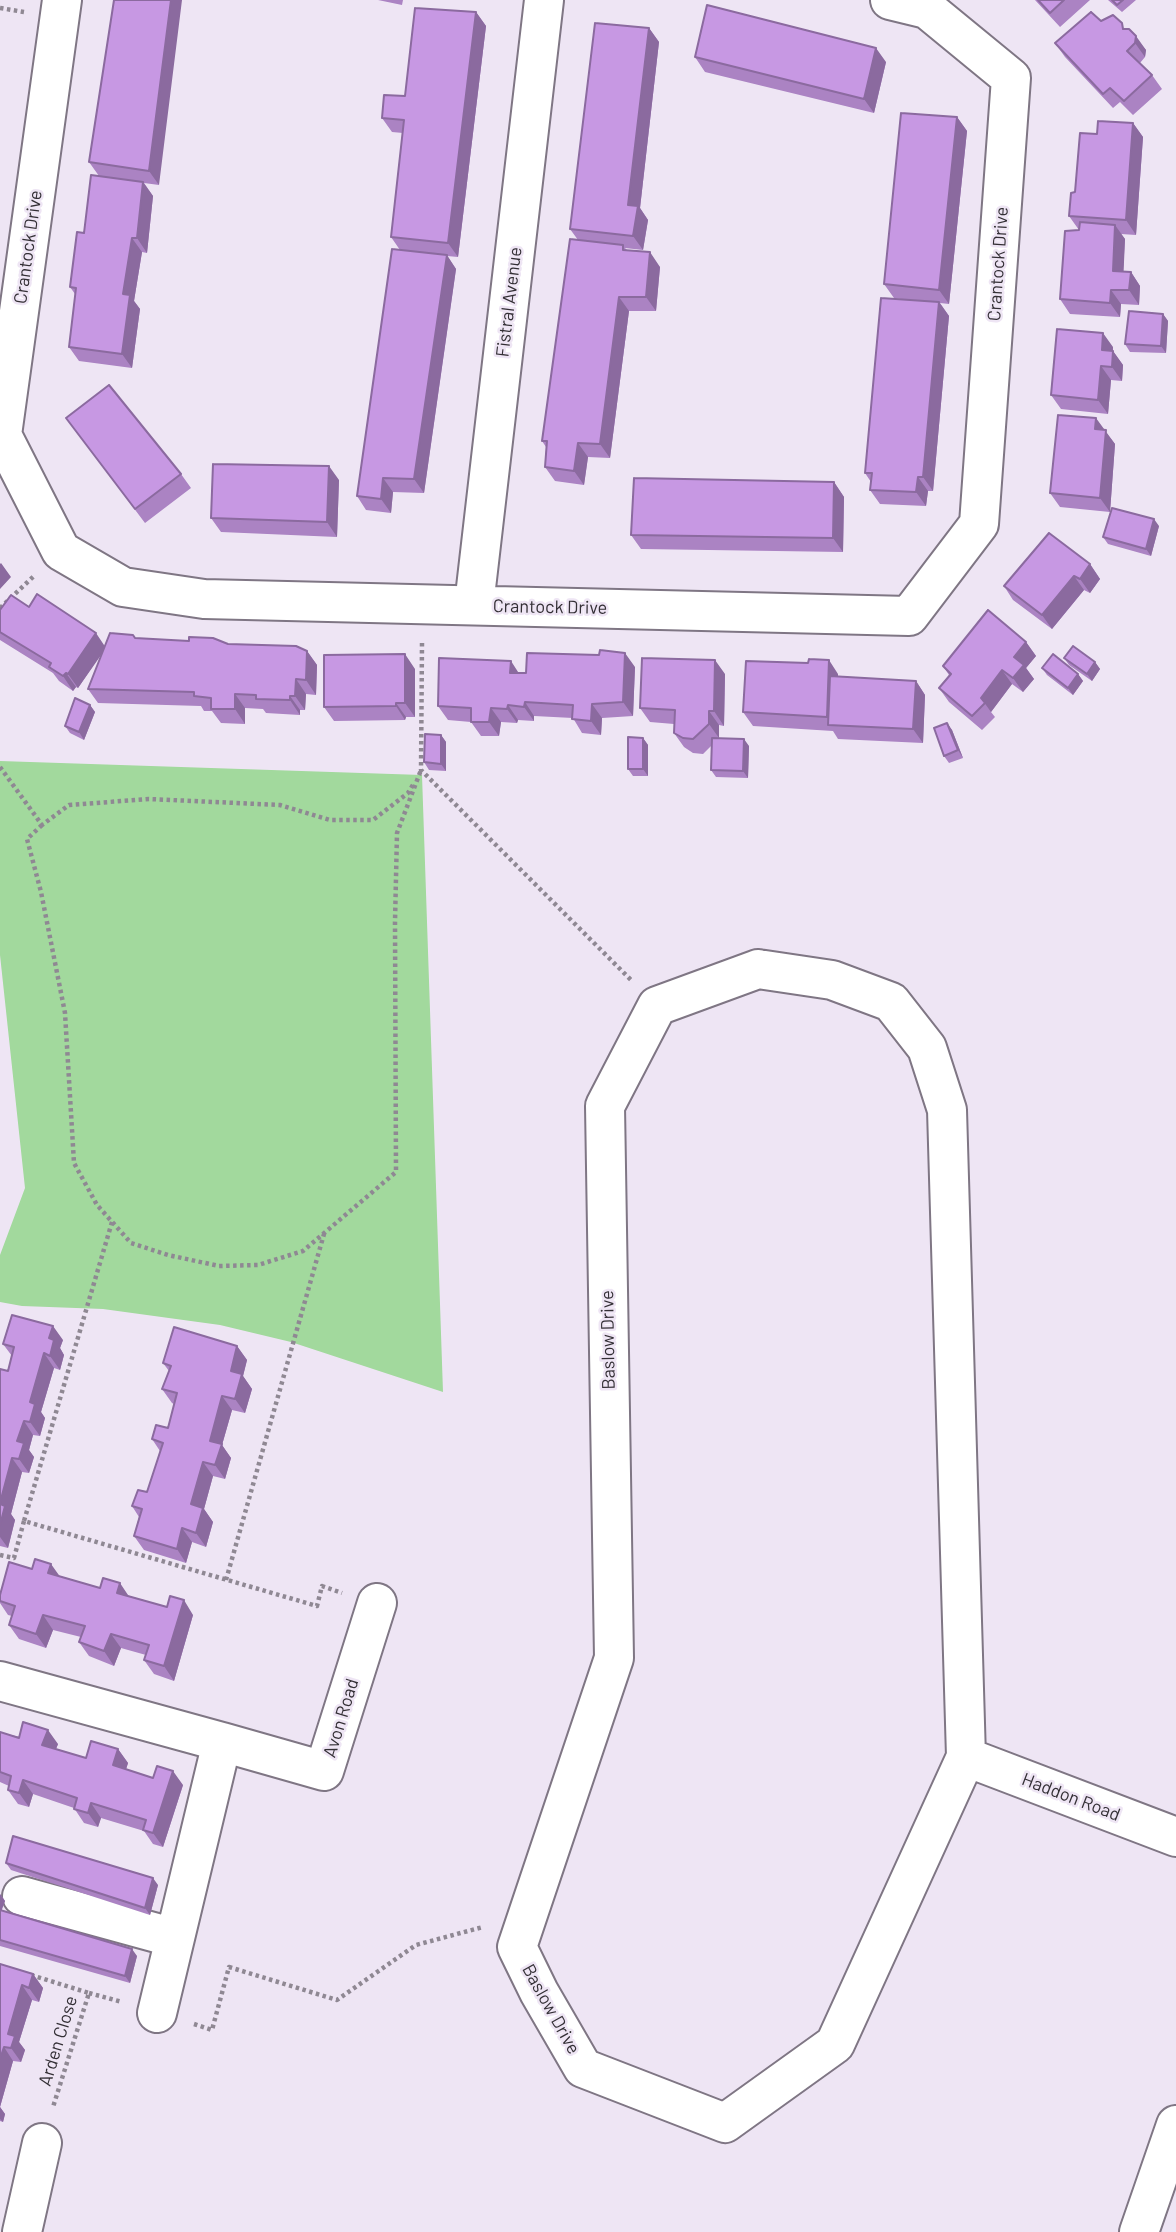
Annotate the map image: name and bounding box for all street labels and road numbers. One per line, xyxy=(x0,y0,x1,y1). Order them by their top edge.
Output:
street label: Crantock Drive xyxy=(9,189,47,305)
street label: Crantock Drive xyxy=(983,206,1013,322)
street label: Fistral Avenue xyxy=(492,246,526,358)
street label: Crantock Drive xyxy=(493,595,607,619)
street label: Baslow Drive xyxy=(596,1290,620,1390)
street label: Avon Road xyxy=(319,1676,363,1760)
street label: Haddon Road xyxy=(1019,1768,1123,1826)
street label: Baslow Drive xyxy=(517,1960,585,2058)
street label: Arden Close xyxy=(34,1993,82,2089)

